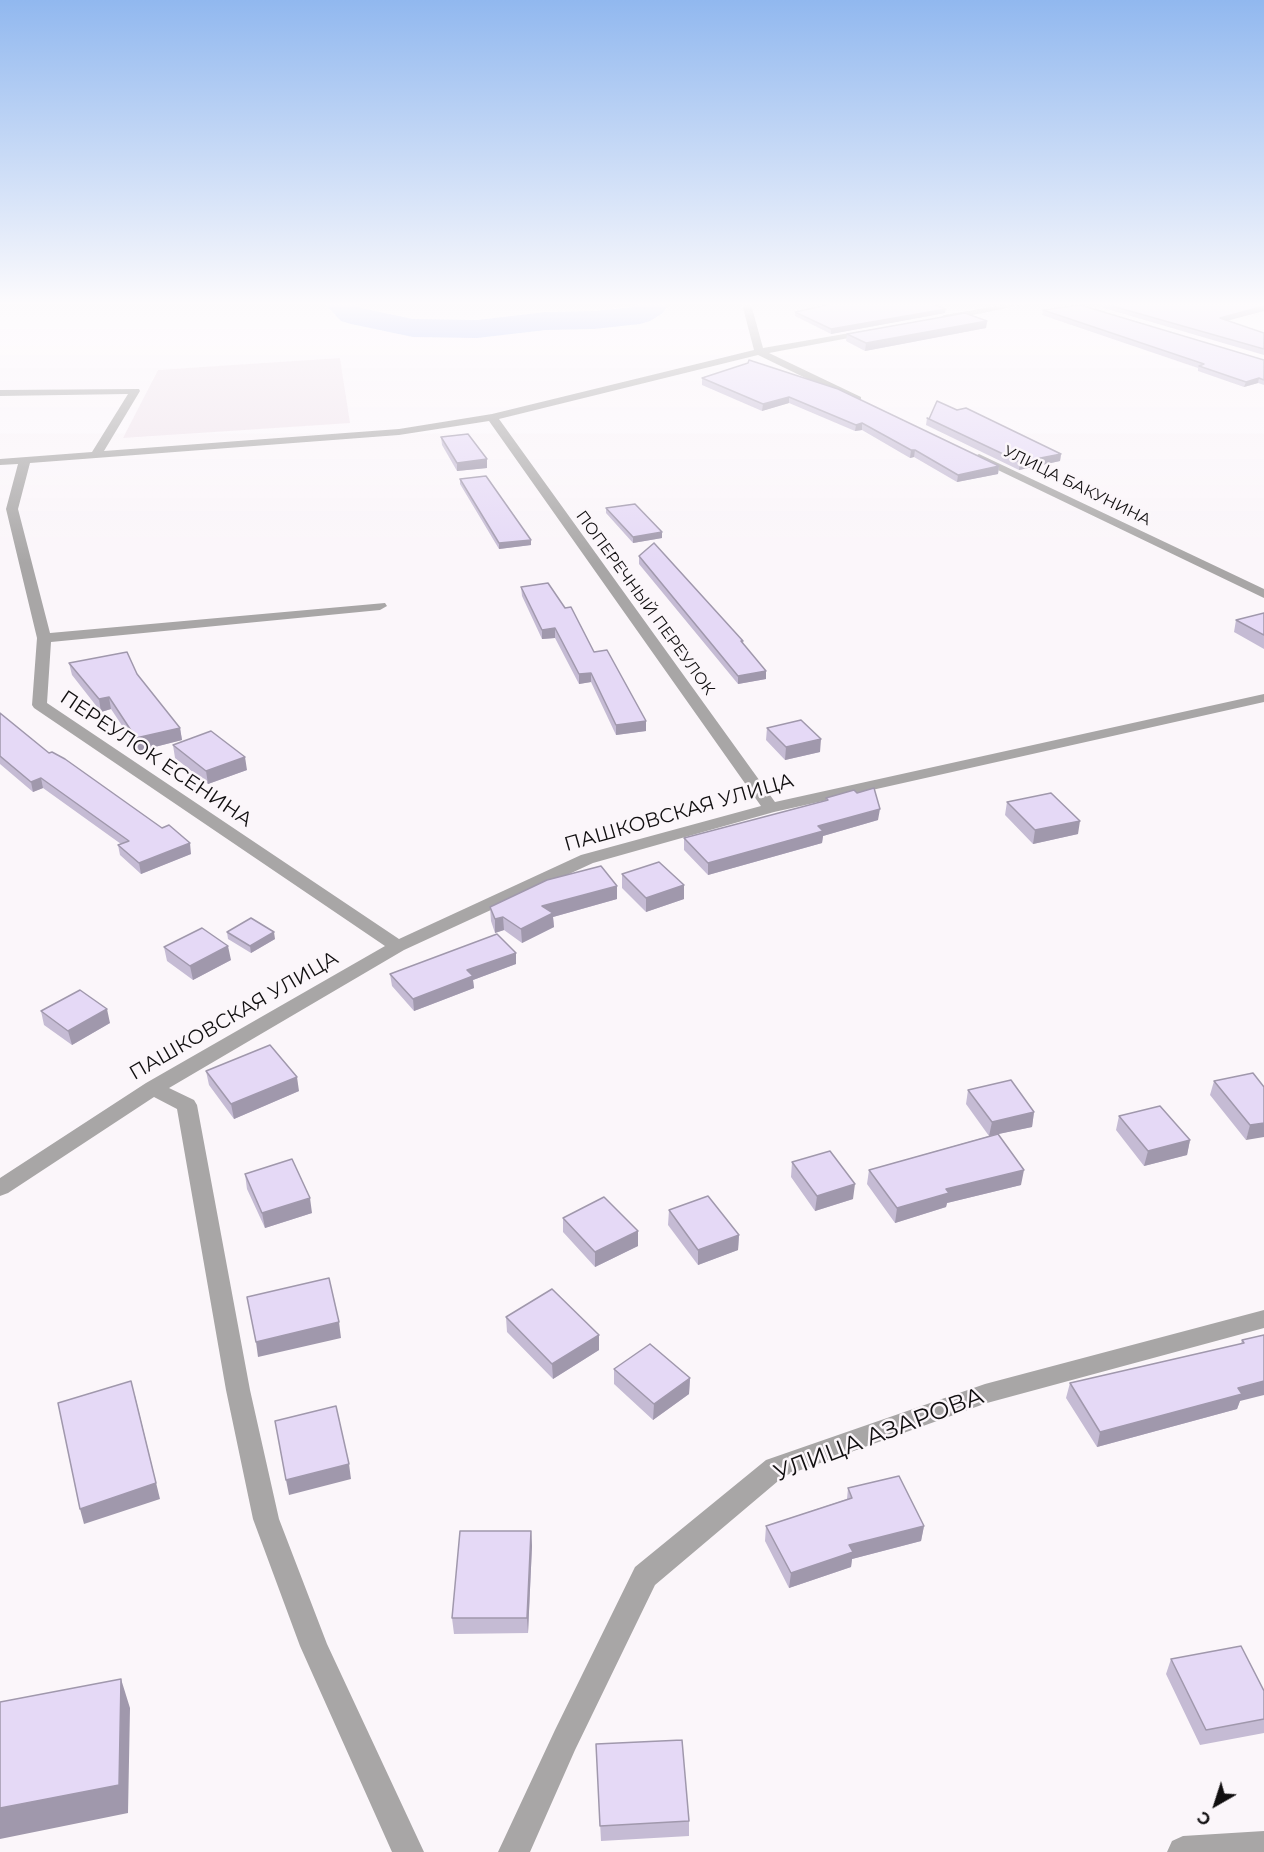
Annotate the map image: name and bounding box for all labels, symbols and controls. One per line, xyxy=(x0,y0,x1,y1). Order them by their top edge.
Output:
street label: УЛИЦА БАКУНИНА xyxy=(1000,442,1154,530)
street label: ПОПЕРЕЧНЫЙ ПЕРЕУЛОК xyxy=(572,507,718,699)
street label: ПЕРЕУЛОК ЕСЕНИНА xyxy=(55,686,257,832)
street label: ПАШКОВСКАЯ УЛИЦА xyxy=(562,769,796,857)
street label: ПАШКОВСКАЯ УЛИЦА xyxy=(125,946,343,1086)
street label: УЛИЦА АЗАРОВА xyxy=(770,1382,988,1488)
north arrow xyxy=(1186,1774,1246,1834)
text: С xyxy=(1194,1807,1215,1829)

